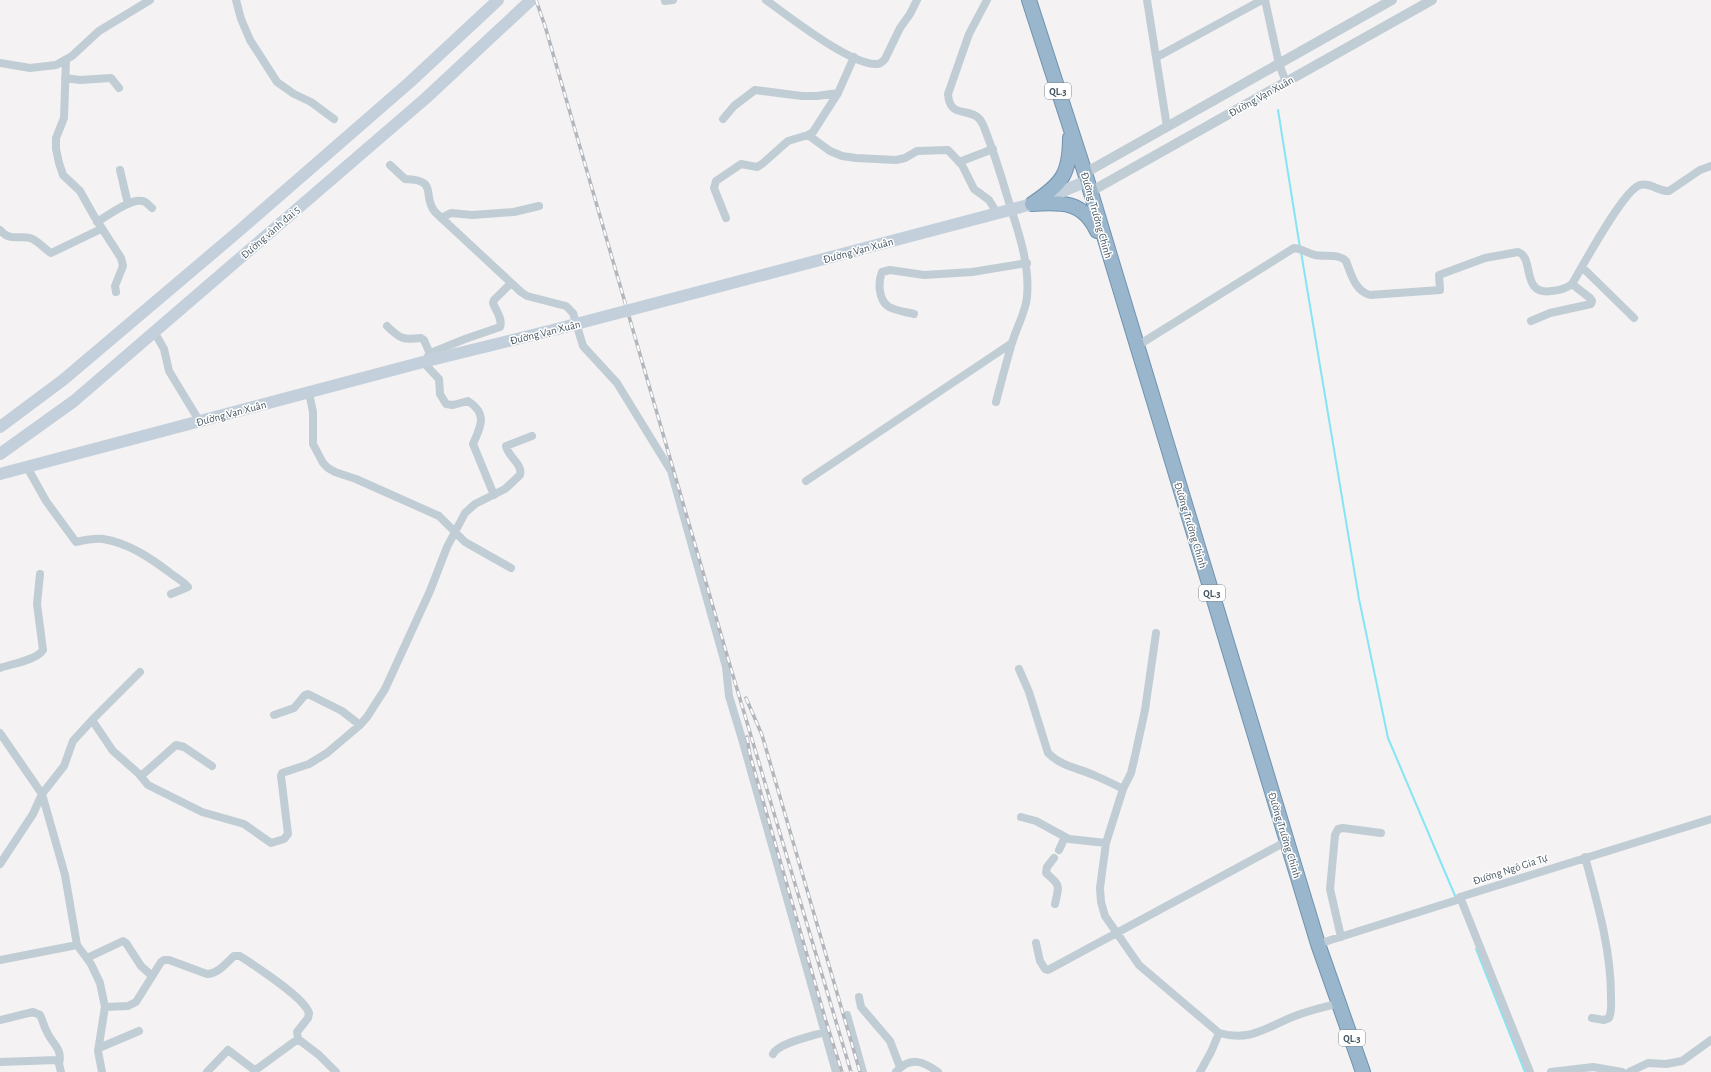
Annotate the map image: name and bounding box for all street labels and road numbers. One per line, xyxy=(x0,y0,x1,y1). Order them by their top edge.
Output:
street label: Đường Vạn Xuân xyxy=(1227,74,1295,119)
road number: QL.3 xyxy=(1045,83,1071,99)
street label: Đường Trường Chinh xyxy=(1079,171,1114,260)
street label: Đường vành đai 5 xyxy=(239,204,302,261)
street label: Đường Vạn Xuân xyxy=(822,236,894,265)
street label: Đường Vạn Xuân xyxy=(509,318,581,347)
street label: Đường Vạn Xuân xyxy=(195,399,267,428)
street label: Đường Trường Chinh xyxy=(1172,481,1209,569)
road number: QL.3 xyxy=(1199,585,1225,601)
street label: Đường Trường Chinh xyxy=(1266,791,1303,879)
street label: Đường Ngô Gia Tự xyxy=(1471,852,1549,887)
road number: QL.3 xyxy=(1339,1030,1365,1046)

